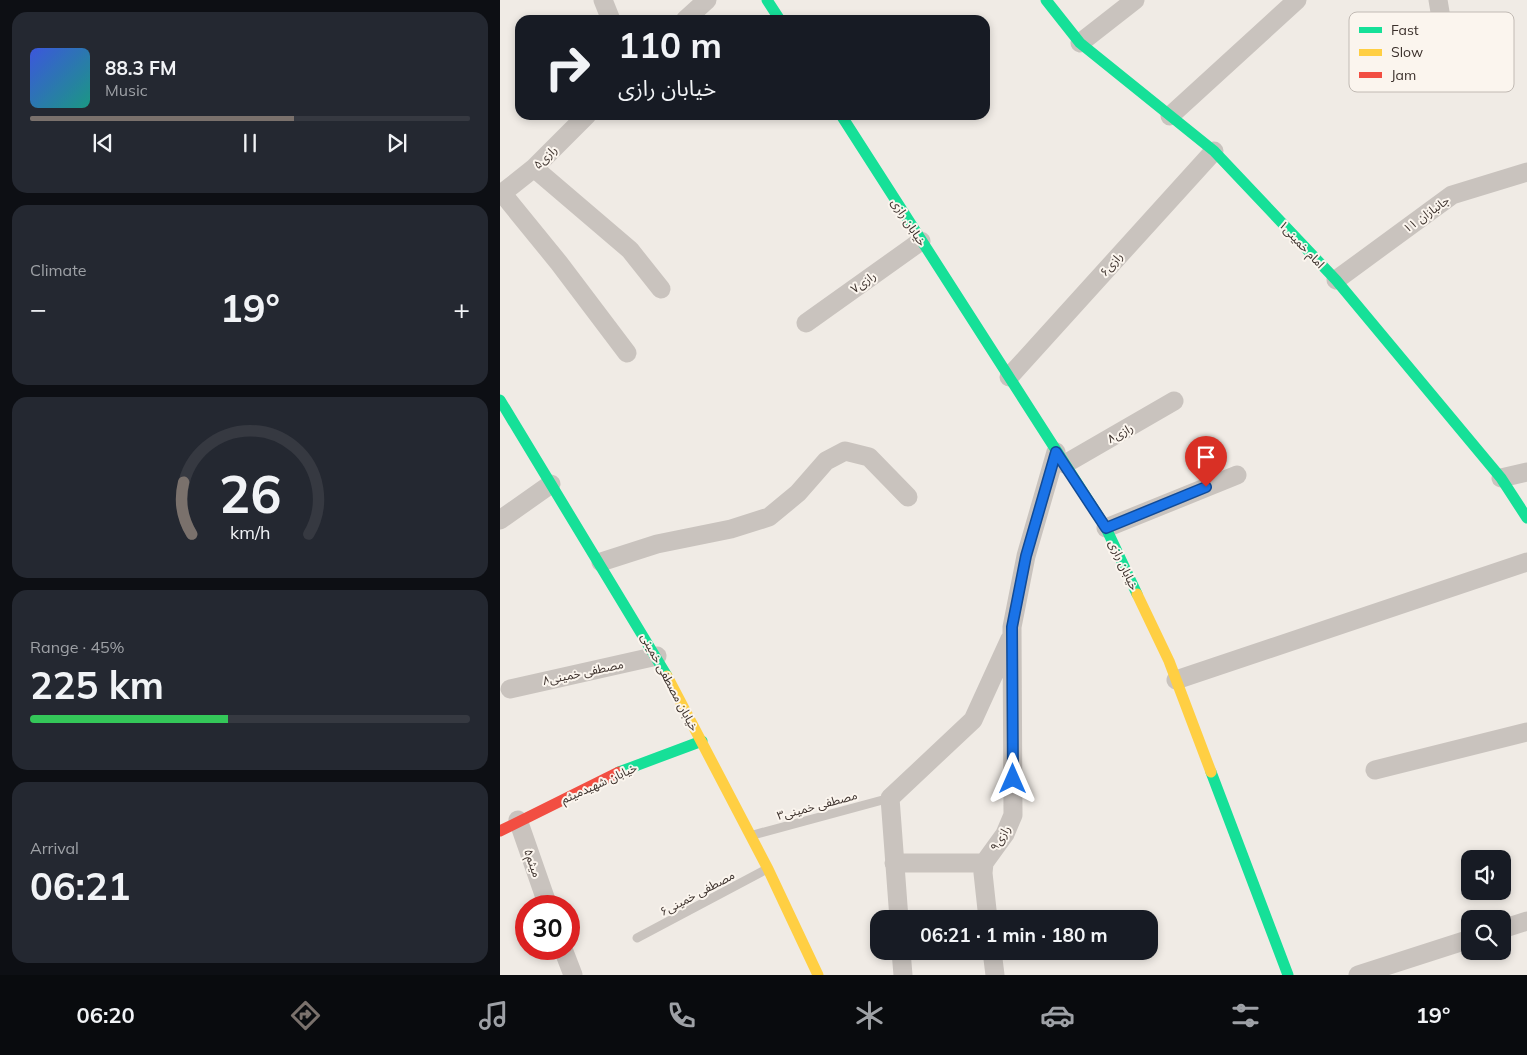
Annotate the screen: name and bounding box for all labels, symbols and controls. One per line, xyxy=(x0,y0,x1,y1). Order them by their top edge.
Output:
legend xyxy=(1349,12,1514,92)
text: Fast xyxy=(1391,21,1419,39)
text: 110 m xyxy=(618,23,722,67)
icon: right xyxy=(535,35,600,100)
text: Slow xyxy=(1391,43,1423,61)
text: 88.3 FM xyxy=(105,56,177,80)
text: Jam xyxy=(1391,66,1416,84)
text: خیابان رازی xyxy=(618,74,716,102)
text: Music xyxy=(105,80,148,100)
icon: previous xyxy=(89,129,117,157)
icon: pause xyxy=(236,129,264,157)
icon: next xyxy=(383,129,411,157)
street label: رازی۵ xyxy=(530,142,560,172)
street label: جانبازان ۱۱ xyxy=(1400,192,1452,236)
street label: خیابان رازی xyxy=(888,195,930,249)
street label: امام خمینی۱ xyxy=(1275,217,1328,272)
street label: رازی۶ xyxy=(1096,249,1126,279)
text: Climate xyxy=(30,260,86,280)
street label: رازی۷ xyxy=(848,268,878,296)
text: 19° xyxy=(220,284,280,332)
text: − xyxy=(30,291,47,326)
text: + xyxy=(453,291,470,326)
street label: رازی۸ xyxy=(1104,420,1136,446)
pin xyxy=(1185,436,1227,487)
icon: arrive xyxy=(1192,443,1220,471)
text: 26 xyxy=(219,461,281,526)
text: km/h xyxy=(230,521,270,543)
street label: خیابان رازی xyxy=(1106,538,1142,592)
street label: خیابان مصطفی خمینی xyxy=(638,631,702,734)
text: Range · 45% xyxy=(30,637,125,657)
street label: مصطفی خمینی۸ xyxy=(541,656,625,688)
text: 225 km xyxy=(30,661,164,709)
position arrow xyxy=(986,752,1038,804)
street label: خیابان شهیدمیثم xyxy=(559,760,640,808)
street label: مصطفی خمینی۳ xyxy=(775,787,859,823)
street label: رازی۹ xyxy=(987,822,1013,854)
text: Arrival xyxy=(30,838,79,858)
street label: میثم۵ xyxy=(519,847,545,880)
map controls xyxy=(1461,850,1511,960)
button: sound xyxy=(1461,850,1511,900)
text: 06:21 xyxy=(30,862,131,910)
street label: مصطفی خمینی۶ xyxy=(657,867,737,919)
speed limit sign: 30 xyxy=(515,895,580,960)
button: search xyxy=(1461,910,1511,960)
text: 06:21 · 1 min · 180 m xyxy=(920,923,1108,947)
icon: directions xyxy=(288,998,323,1033)
icon: music xyxy=(476,998,511,1033)
icon: phone xyxy=(664,998,699,1033)
icon: climate xyxy=(852,998,887,1033)
icon: car xyxy=(1040,998,1075,1033)
icon: filters xyxy=(1228,998,1263,1033)
text: 06:20 xyxy=(76,1001,135,1029)
text: 19° xyxy=(1416,1001,1450,1029)

